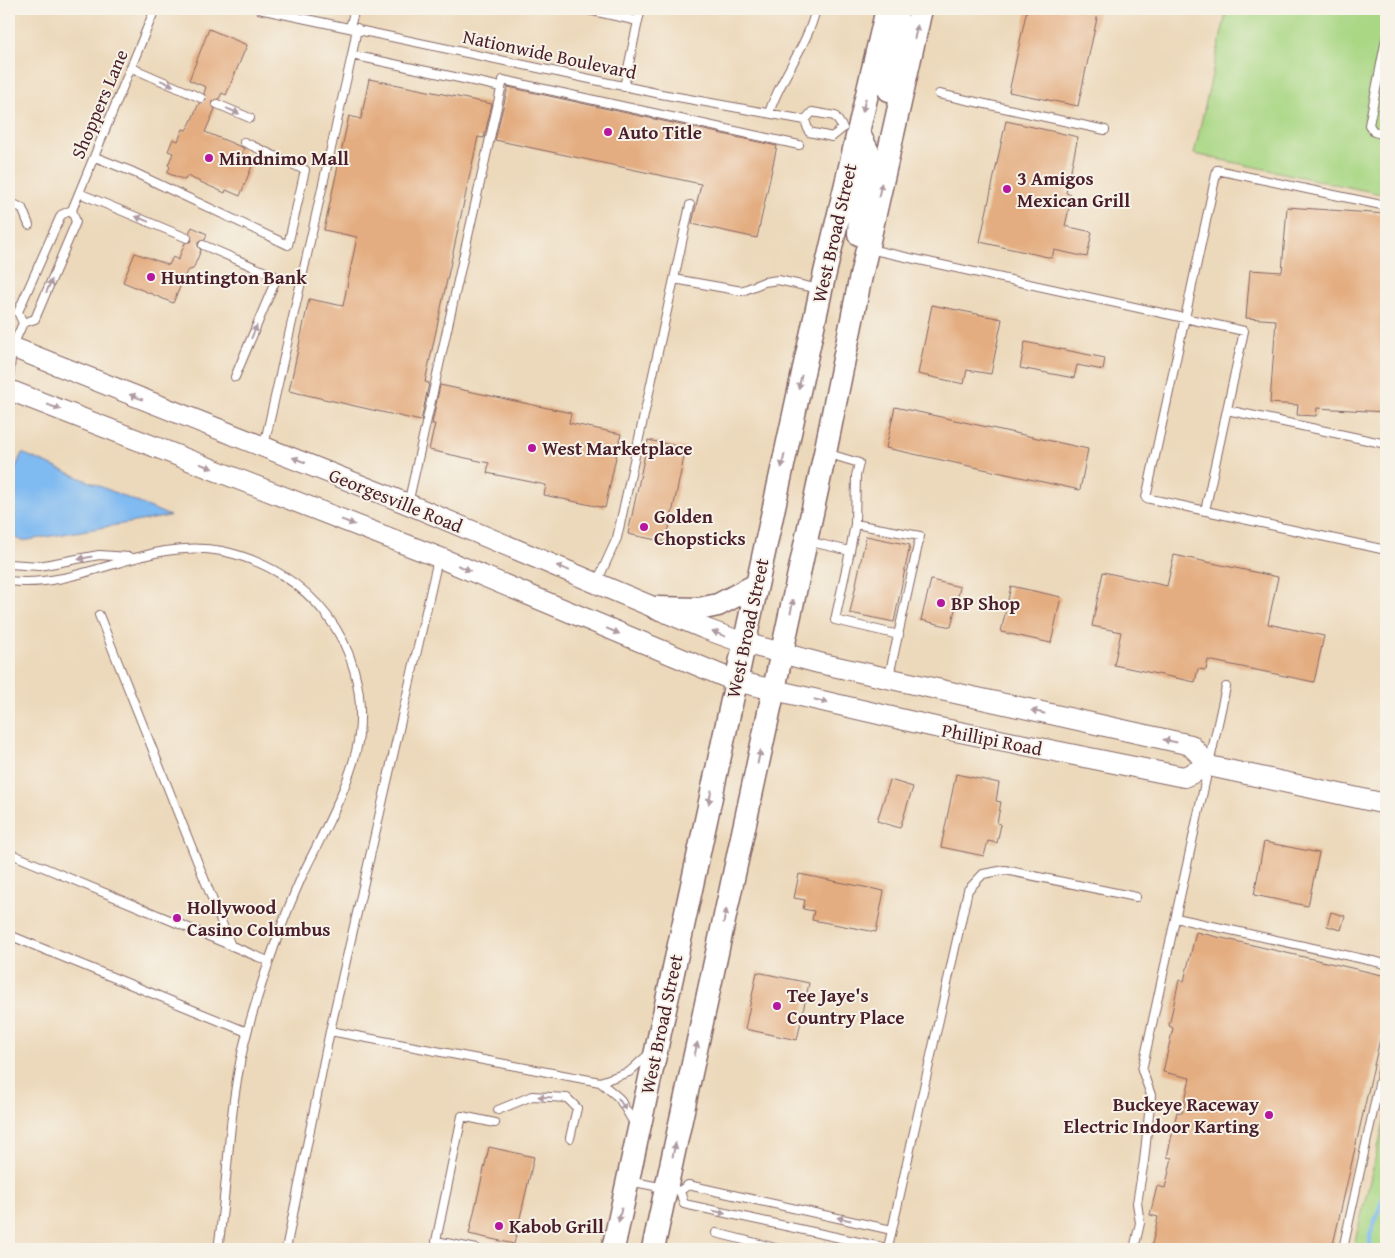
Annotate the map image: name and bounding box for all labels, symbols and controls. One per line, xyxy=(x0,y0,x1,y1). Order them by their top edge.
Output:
street label: Nationwide Boulevard xyxy=(461,22,640,86)
one-way arrow xyxy=(912,24,920,39)
street label: Shoppers Lane xyxy=(63,45,135,163)
one-way arrow xyxy=(159,80,174,88)
one-way arrow xyxy=(860,98,868,113)
one-way arrow xyxy=(226,108,240,116)
place label: Auto Title xyxy=(618,118,702,146)
marker: Auto Title xyxy=(602,126,614,138)
place label: Mindnimo Mall xyxy=(219,144,349,172)
marker: Mindnimo Mall xyxy=(203,152,215,164)
street label: West Broad Street xyxy=(804,160,864,305)
place label: 3 Amigos Mexican Grill xyxy=(1017,164,1130,214)
one-way arrow xyxy=(876,183,884,198)
marker: 3 Amigos Mexican Grill xyxy=(1001,183,1013,195)
one-way arrow xyxy=(134,215,149,223)
place label: Huntington Bank xyxy=(161,263,307,291)
marker: Huntington Bank xyxy=(145,271,157,283)
one-way arrow xyxy=(46,279,54,293)
one-way arrow xyxy=(251,325,259,339)
one-way arrow xyxy=(796,374,804,389)
one-way arrow xyxy=(129,392,143,400)
one-way arrow xyxy=(47,404,61,412)
place label: West Marketplace xyxy=(542,434,693,462)
marker: West Marketplace xyxy=(526,442,538,454)
one-way arrow xyxy=(779,454,787,469)
one-way arrow xyxy=(292,456,306,464)
street label: Georgesville Road xyxy=(325,460,468,540)
one-way arrow xyxy=(198,463,213,471)
place label: Golden Chopsticks xyxy=(654,502,746,552)
one-way arrow xyxy=(341,518,356,526)
marker: Golden Chopsticks xyxy=(638,521,650,533)
one-way arrow xyxy=(76,555,92,563)
street label: West Broad Street xyxy=(719,555,776,700)
one-way arrow xyxy=(457,564,472,572)
one-way arrow xyxy=(556,564,570,572)
place label: BP Shop xyxy=(951,589,1020,617)
marker: BP Shop xyxy=(935,597,947,609)
one-way arrow xyxy=(788,598,796,613)
one-way arrow xyxy=(606,628,620,636)
one-way arrow xyxy=(711,630,726,638)
one-way arrow xyxy=(814,697,829,705)
one-way arrow xyxy=(1030,708,1045,716)
street label: Phillipi Road xyxy=(939,716,1045,763)
one-way arrow xyxy=(1162,737,1178,745)
one-way arrow xyxy=(755,750,763,765)
one-way arrow xyxy=(706,790,714,805)
place label: Hollywood Casino Columbus xyxy=(187,893,330,943)
one-way arrow xyxy=(721,909,729,924)
marker: Hollywood Casino Columbus xyxy=(171,912,183,924)
street label: West Broad Street xyxy=(633,951,690,1096)
place label: Tee Jaye's Country Place xyxy=(787,981,905,1031)
marker: Tee Jaye's Country Place xyxy=(771,1000,783,1012)
one-way arrow xyxy=(692,1041,700,1057)
place label: Buckeye Raceway Electric Indoor Karting xyxy=(1064,1090,1260,1140)
one-way arrow xyxy=(537,1092,553,1100)
one-way arrow xyxy=(617,1097,627,1110)
marker: Buckeye Raceway Electric Indoor Karting xyxy=(1263,1109,1275,1121)
one-way arrow xyxy=(670,1143,678,1158)
one-way arrow xyxy=(616,1207,624,1222)
one-way arrow xyxy=(711,1208,727,1216)
place label: Kabob Grill xyxy=(509,1212,604,1240)
one-way arrow xyxy=(837,1215,852,1223)
marker: Kabob Grill xyxy=(493,1220,505,1232)

